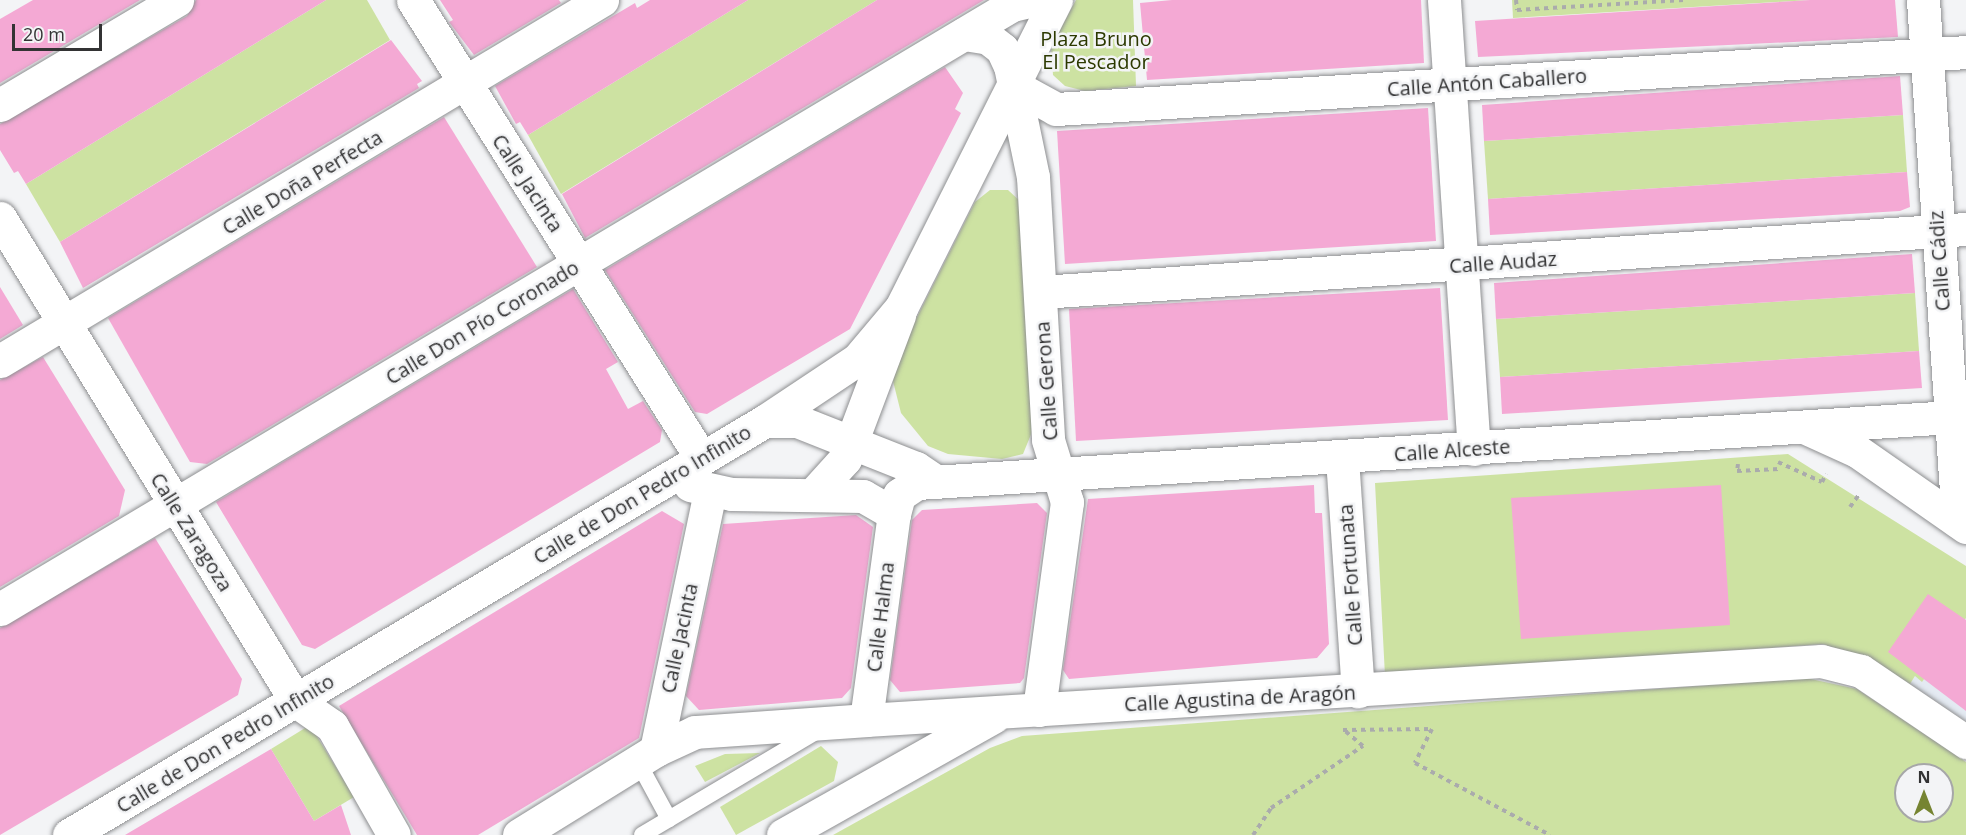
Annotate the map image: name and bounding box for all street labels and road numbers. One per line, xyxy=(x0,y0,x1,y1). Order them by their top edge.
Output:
street label: Calle Antón Caballero xyxy=(1386,63,1588,101)
street label: Calle Doña Perfecta xyxy=(218,125,386,239)
street label: Calle Jacinta xyxy=(487,130,569,236)
street label: Calle Cádiz xyxy=(1924,210,1954,312)
street label: Calle Audaz xyxy=(1448,246,1558,278)
street label: Calle Don Pío Coronado xyxy=(381,255,583,389)
street label: Calle Gerona xyxy=(1030,321,1062,441)
street label: Calle de Don Pedro Infinito xyxy=(529,419,755,569)
street label: Calle Alceste xyxy=(1393,434,1511,466)
street label: Calle Zaragoza xyxy=(146,468,238,596)
street label: Calle Fortunata xyxy=(1333,503,1367,647)
street label: Calle Halma xyxy=(861,561,899,673)
street label: Calle Jacinta xyxy=(656,581,702,695)
street label: Calle de Don Pedro Infinito xyxy=(112,668,338,818)
street label: Calle Agustina de Aragón xyxy=(1124,680,1356,716)

